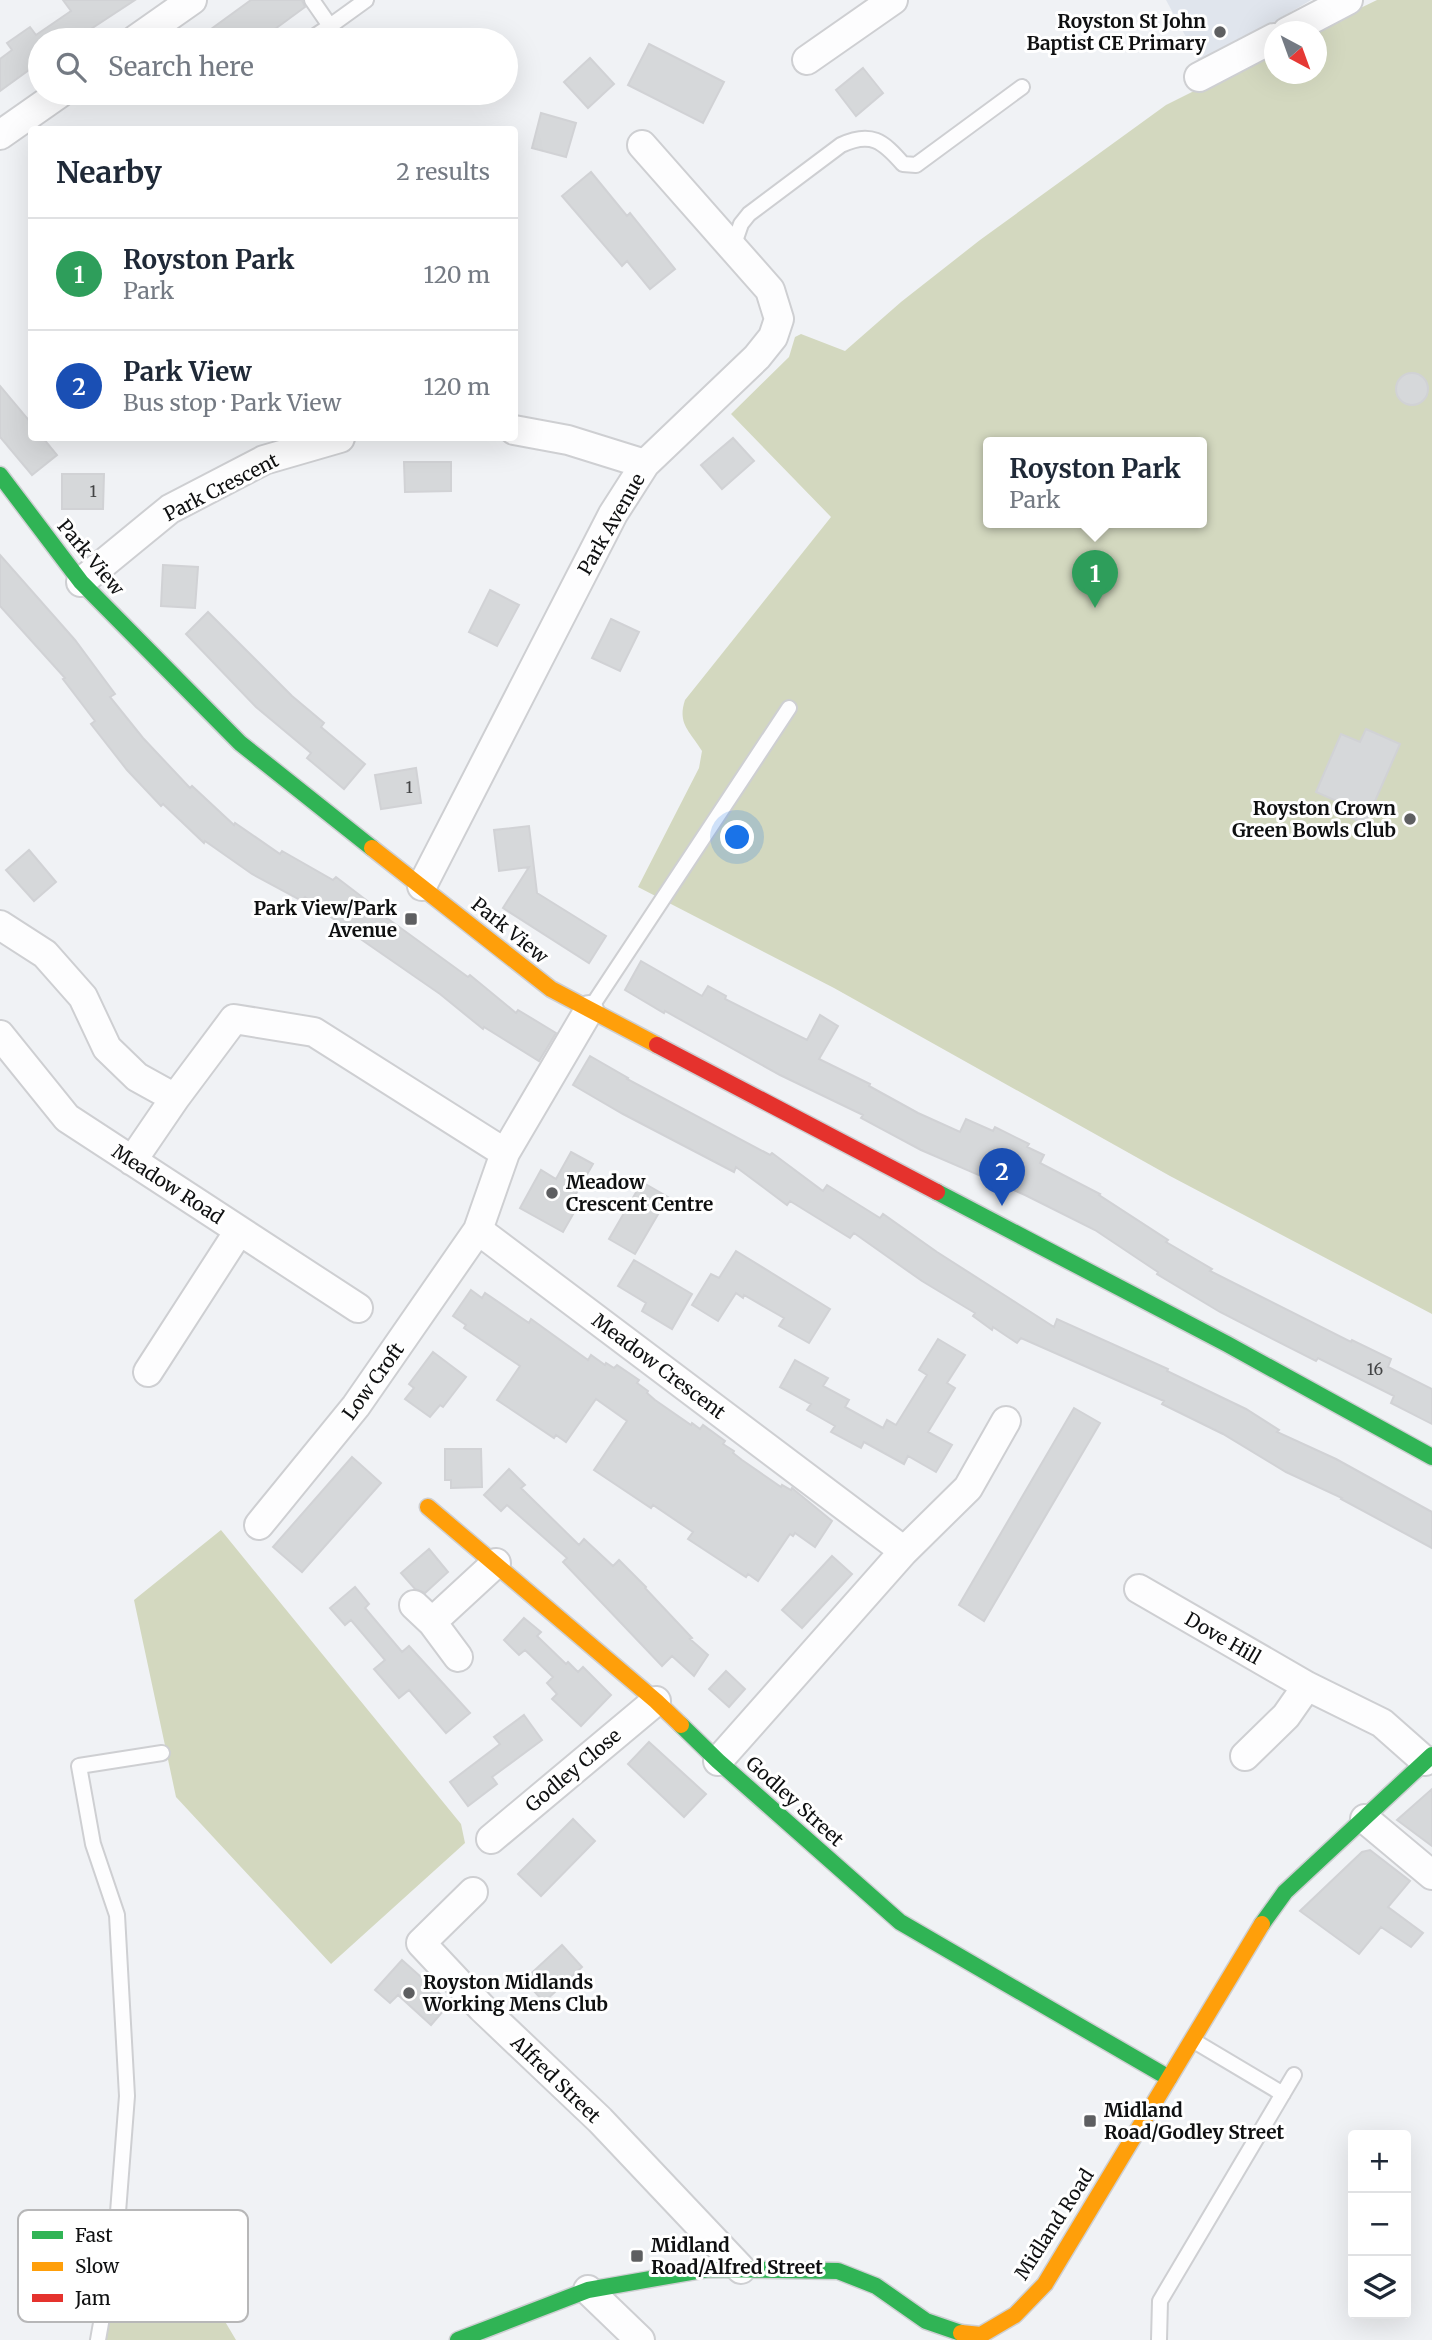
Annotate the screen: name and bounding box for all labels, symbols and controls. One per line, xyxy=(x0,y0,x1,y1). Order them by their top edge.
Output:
place label: Royston St John Baptist CE Primary xyxy=(1026,9,1207,55)
north arrow xyxy=(1264,21,1327,84)
marker: Royston St John Baptist CE Primary xyxy=(1212,24,1228,40)
search box xyxy=(28,28,518,105)
icon: search xyxy=(52,48,90,86)
text: Search here xyxy=(108,50,254,83)
text: Nearby xyxy=(56,153,162,191)
text: 2 results xyxy=(396,157,490,186)
text: Royston Park xyxy=(123,243,294,276)
text: 1 xyxy=(74,260,84,289)
text: 120 m xyxy=(424,260,490,289)
text: Park xyxy=(123,276,174,305)
text: Park View xyxy=(123,355,252,388)
text: 2 xyxy=(72,372,86,401)
text: 120 m xyxy=(424,372,490,401)
text: Bus stop · Park View xyxy=(123,388,341,417)
popup xyxy=(983,437,1207,528)
street label: Park Crescent xyxy=(160,448,283,526)
text: Royston Park xyxy=(1009,452,1181,485)
street label: Park Avenue xyxy=(572,469,650,579)
house number: 1 xyxy=(89,481,97,501)
text: Park xyxy=(1009,485,1060,514)
street label: Park View xyxy=(52,514,130,600)
pin: 1 xyxy=(1072,550,1118,608)
house number: 1 xyxy=(405,777,413,797)
place label: Royston Crown Green Bowls Club xyxy=(1232,796,1396,842)
marker: Royston Crown Green Bowls Club xyxy=(1402,811,1418,827)
your location xyxy=(720,820,754,854)
street label: Park View xyxy=(467,892,554,969)
place label: Park View/Park Avenue xyxy=(253,896,398,942)
marker: Park View/Park Avenue xyxy=(403,911,419,927)
street label: Meadow Road xyxy=(108,1139,228,1229)
pin: 2 xyxy=(979,1148,1025,1206)
place label: Meadow Crescent Centre xyxy=(566,1170,713,1216)
marker: Meadow Crescent Centre xyxy=(544,1185,560,1201)
street label: Meadow Crescent xyxy=(588,1308,731,1424)
street label: Low Croft xyxy=(337,1337,409,1424)
house number: 16 xyxy=(1367,1359,1383,1379)
street label: Dove Hill xyxy=(1181,1607,1265,1669)
street label: Godley Close xyxy=(520,1723,626,1817)
street label: Godley Street xyxy=(741,1751,849,1851)
place label: Royston Midlands Working Mens Club xyxy=(422,1970,608,2016)
marker: Royston Midlands Working Mens Club xyxy=(401,1985,417,2001)
street label: Alfred Street xyxy=(505,2030,606,2128)
place label: Midland Road/Godley Street xyxy=(1104,2098,1284,2144)
marker: Midland Road/Godley Street xyxy=(1082,2113,1098,2129)
map controls xyxy=(1348,2130,1411,2319)
button: + xyxy=(1348,2130,1411,2193)
street label: Midland Road xyxy=(1009,2164,1099,2284)
button: − xyxy=(1348,2193,1411,2256)
legend xyxy=(18,2210,248,2322)
text: Fast xyxy=(75,2223,113,2247)
place label: Midland Road/Alfred Street xyxy=(651,2233,823,2279)
marker: Midland Road/Alfred Street xyxy=(629,2248,645,2264)
text: Slow xyxy=(75,2254,120,2278)
button: layers xyxy=(1348,2256,1411,2319)
text: Jam xyxy=(74,2286,111,2310)

